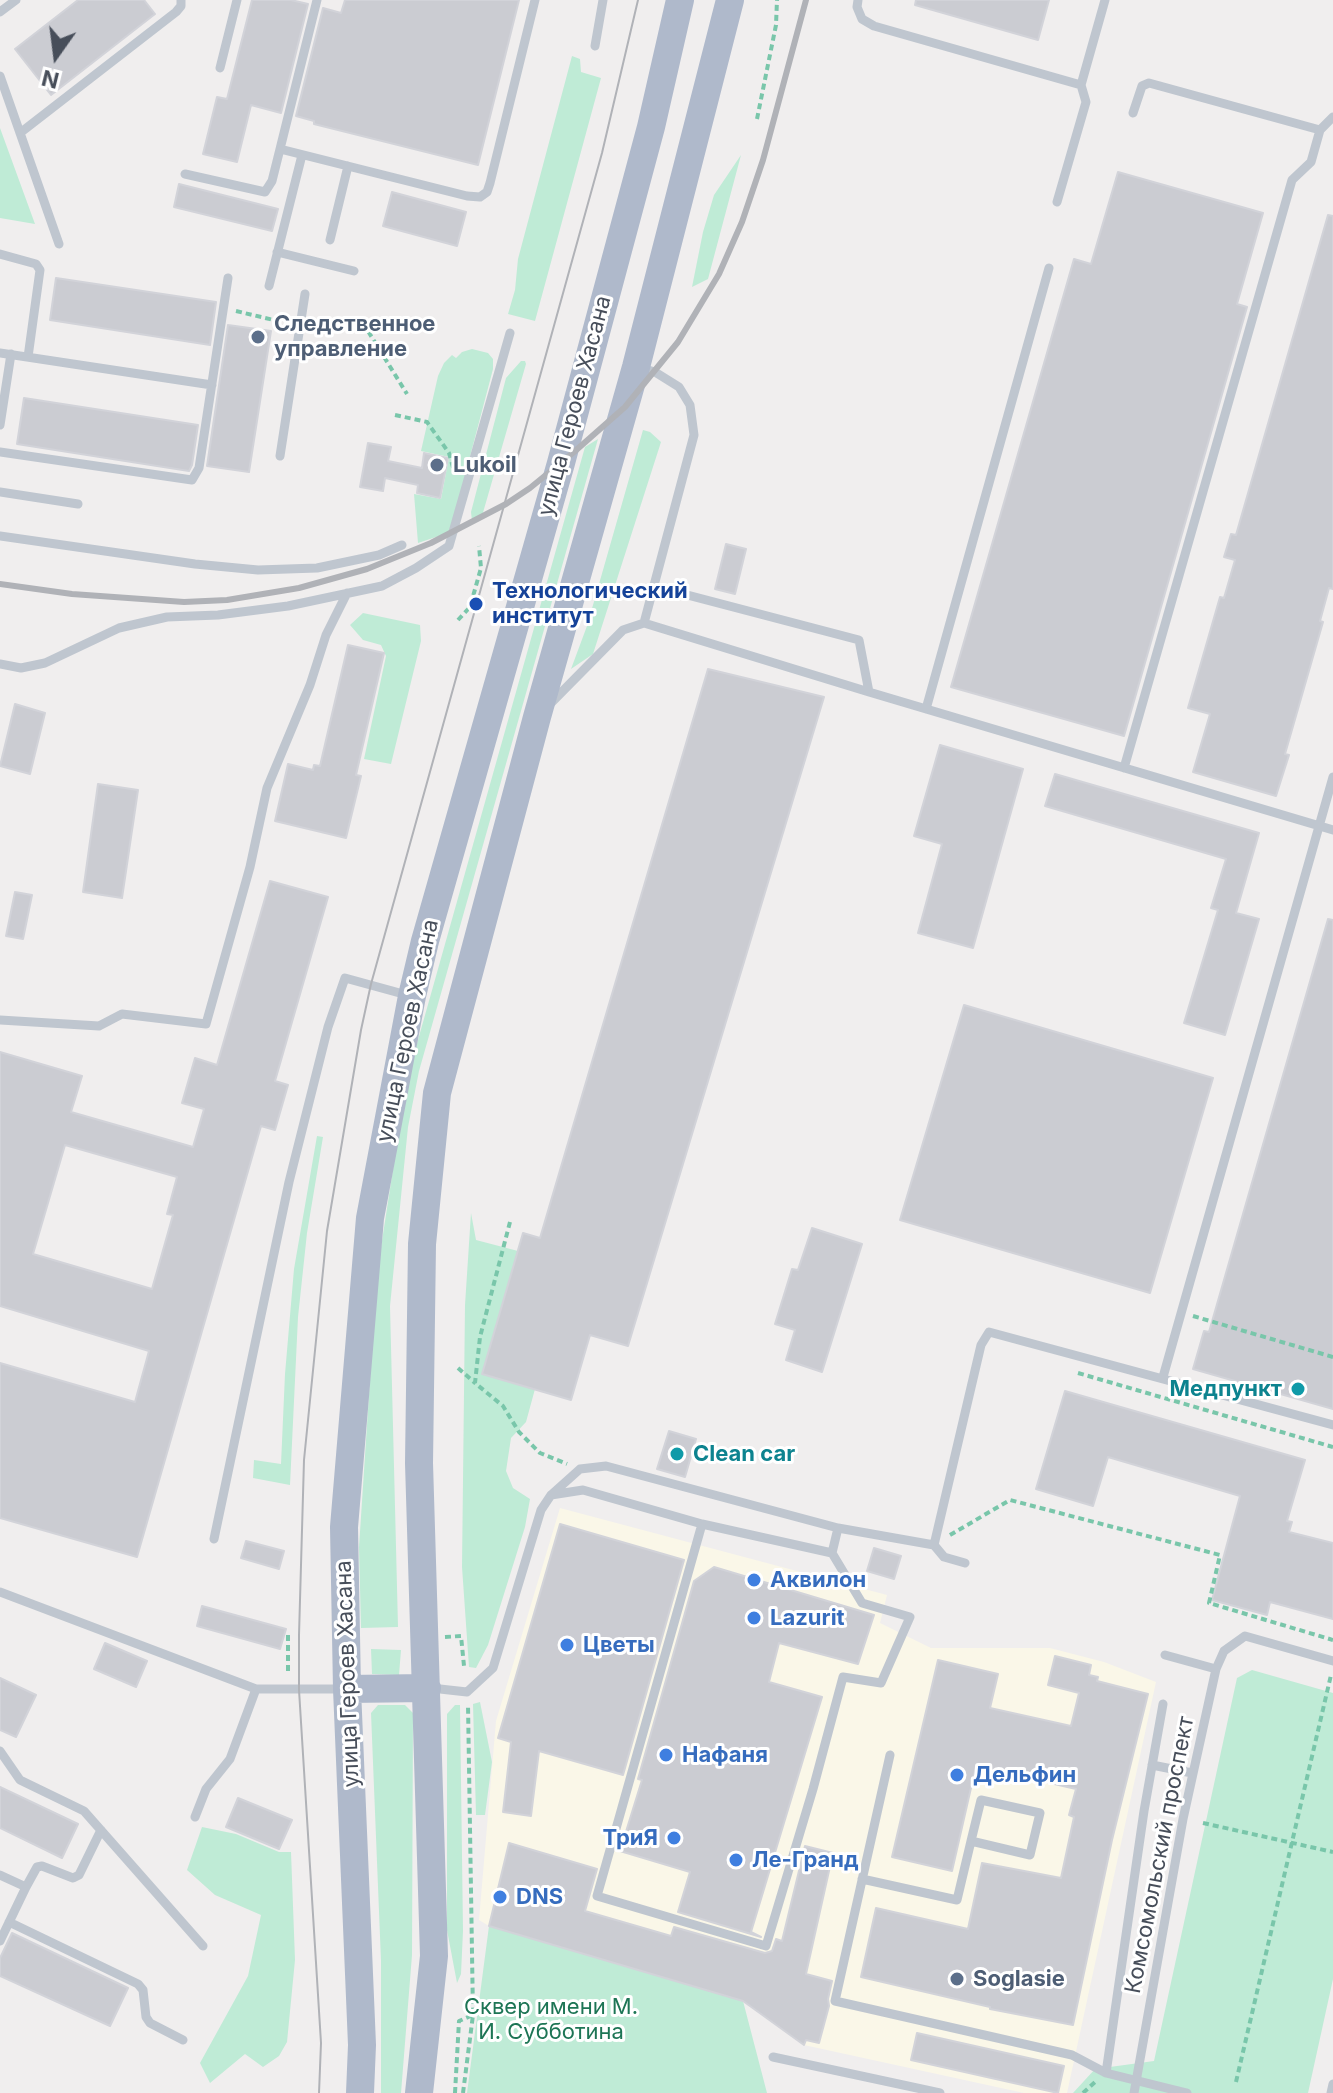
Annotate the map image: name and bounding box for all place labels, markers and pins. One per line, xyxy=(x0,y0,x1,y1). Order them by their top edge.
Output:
place label: Следственное управление xyxy=(274,311,435,362)
marker: Следственное управление xyxy=(249,328,267,346)
place label: Lukoil xyxy=(453,452,517,478)
marker: Lukoil xyxy=(428,456,446,474)
place label: Технологический институт xyxy=(492,578,688,630)
marker: Технологический институт xyxy=(467,595,485,613)
place label: Медпункт xyxy=(1170,1376,1282,1402)
marker: Медпункт xyxy=(1289,1380,1307,1398)
place label: Clean car xyxy=(693,1441,795,1467)
marker: Clean car xyxy=(668,1445,686,1463)
place label: Аквилон xyxy=(770,1567,866,1593)
marker: Аквилон xyxy=(745,1571,763,1589)
place label: Lazurit xyxy=(770,1605,845,1631)
marker: Lazurit xyxy=(745,1609,763,1627)
place label: Цветы xyxy=(583,1632,655,1658)
marker: Цветы xyxy=(558,1636,576,1654)
place label: Нафаня xyxy=(682,1742,768,1768)
marker: Нафаня xyxy=(657,1746,675,1764)
place label: Дельфин xyxy=(973,1762,1076,1788)
marker: Дельфин xyxy=(948,1766,966,1784)
place label: ТриЯ xyxy=(603,1825,658,1851)
marker: ТриЯ xyxy=(665,1829,683,1847)
place label: Ле-Гранд xyxy=(752,1847,859,1873)
marker: Ле-Гранд xyxy=(727,1851,745,1869)
place label: DNS xyxy=(516,1884,563,1910)
marker: DNS xyxy=(491,1888,509,1906)
place label: Soglasie xyxy=(973,1966,1065,1992)
marker: Soglasie xyxy=(948,1970,966,1988)

